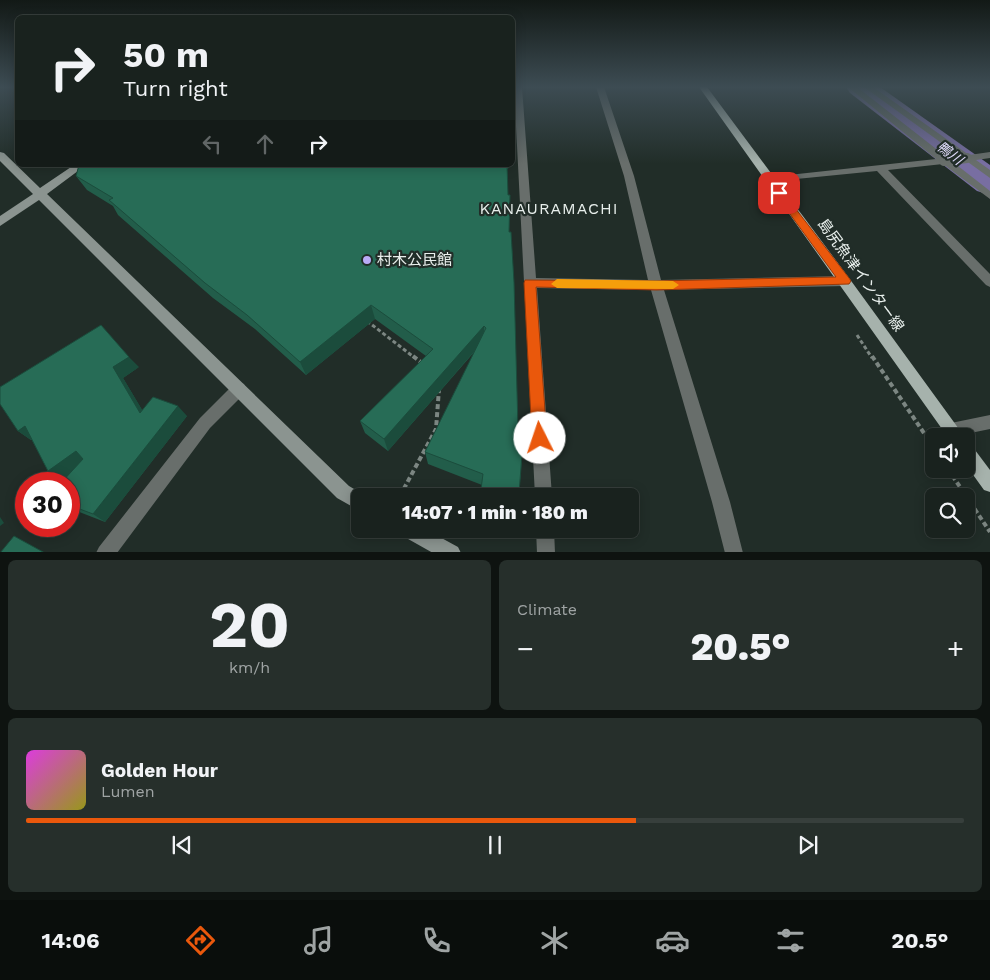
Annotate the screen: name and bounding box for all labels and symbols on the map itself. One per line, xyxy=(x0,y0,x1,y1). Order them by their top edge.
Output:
water label: 鴨川 xyxy=(934,138,968,169)
pin xyxy=(758,172,800,214)
district label: KANAURAMACHI xyxy=(480,199,618,218)
street label: 島尻魚津インター線 xyxy=(814,215,908,335)
place label: 村木公民館 xyxy=(377,251,452,269)
marker: 村木公民館 xyxy=(361,254,373,266)
position arrow xyxy=(513,411,565,463)
speed limit sign: 30 xyxy=(15,472,80,537)

